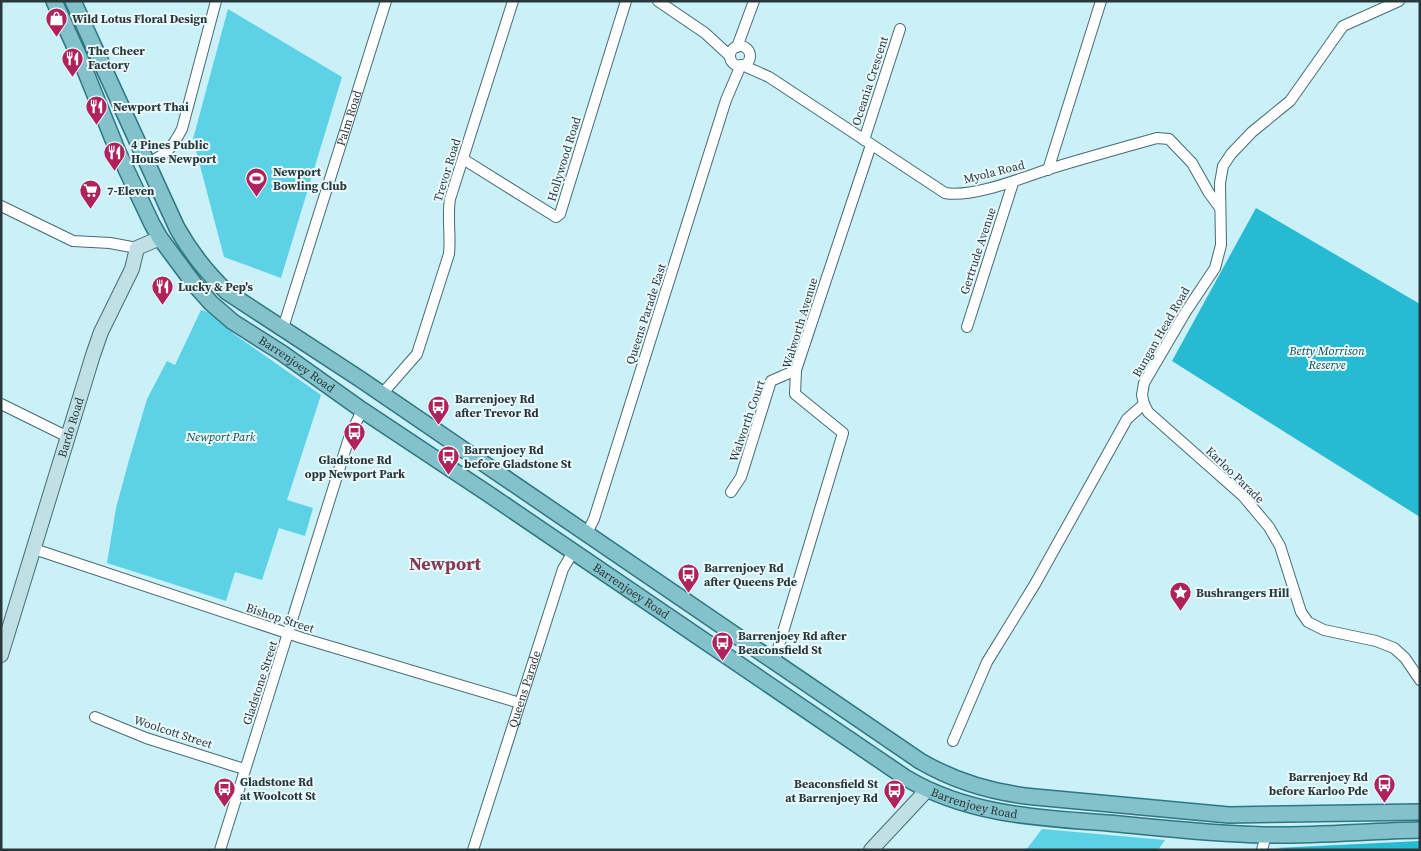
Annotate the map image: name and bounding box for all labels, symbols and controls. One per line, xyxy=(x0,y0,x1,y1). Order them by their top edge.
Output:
shop icon: Wild Lotus Floral Design xyxy=(44,7,68,38)
place label: Wild Lotus Floral Design xyxy=(72,11,208,27)
street label: Oceania Crescent xyxy=(848,34,892,128)
place label: The Cheer Factory xyxy=(88,43,145,73)
restaurant icon: The Cheer Factory xyxy=(60,46,84,77)
street label: Palm Road xyxy=(333,88,365,148)
restaurant icon: Newport Thai xyxy=(85,95,109,126)
place label: Newport Thai xyxy=(113,99,189,115)
street label: Hollywood Road xyxy=(544,114,585,203)
street label: Trevor Road xyxy=(430,136,464,204)
place label: 4 Pines Public House Newport xyxy=(131,137,217,167)
restaurant icon: 4 Pines Public House Newport xyxy=(103,140,127,171)
street label: Myola Road xyxy=(962,157,1026,187)
place label: Newport Bowling Club xyxy=(273,164,347,194)
sports icon: Newport Bowling Club xyxy=(245,167,269,198)
supermarket icon: 7-Eleven xyxy=(79,179,103,210)
place label: 7-Eleven xyxy=(107,183,155,199)
street label: Gertrude Avenue xyxy=(956,205,1000,297)
street label: Queens Parade East xyxy=(622,261,670,367)
restaurant icon: Lucky & Pep's xyxy=(150,275,174,306)
street label: Walworth Avenue xyxy=(779,276,821,370)
place label: Lucky & Pep's xyxy=(178,279,253,295)
street label: Bungan Head Road xyxy=(1129,284,1193,380)
street label: Barrenjoey Road xyxy=(256,332,338,396)
park label: Betty Morrison Reserve xyxy=(1288,343,1365,373)
street label: Walworth Court xyxy=(726,378,768,464)
place label: Barrenjoey Rd after Trevor Rd xyxy=(455,391,539,421)
bus stop icon: Barrenjoey Rd after Trevor Rd xyxy=(427,394,451,425)
street label: Bardo Road xyxy=(54,395,88,459)
bus stop icon: Gladstone Rd opp Newport Park xyxy=(343,421,367,452)
park label: Newport Park xyxy=(186,429,256,445)
place label: Barrenjoey Rd before Gladstone St xyxy=(464,442,572,472)
street label: Karloo Parade xyxy=(1202,443,1268,507)
bus stop icon: Barrenjoey Rd before Gladstone St xyxy=(436,445,460,476)
place label: Gladstone Rd opp Newport Park xyxy=(305,452,406,482)
district label: Newport xyxy=(409,551,482,576)
street label: Barrenjoey Road xyxy=(590,559,673,623)
place label: Barrenjoey Rd after Queens Pde xyxy=(704,560,797,590)
bus stop icon: Barrenjoey Rd after Queens Pde xyxy=(676,563,700,594)
place icon: Bushrangers Hill xyxy=(1168,581,1192,612)
place label: Bushrangers Hill xyxy=(1196,585,1290,601)
street label: Bishop Street xyxy=(244,599,316,637)
place label: Barrenjoey Rd after Beaconsfield St xyxy=(738,628,847,658)
bus stop icon: Barrenjoey Rd after Beaconsfield St xyxy=(710,631,734,662)
street label: Gladstone Street xyxy=(239,639,281,727)
street label: Queens Parade xyxy=(505,648,544,730)
street label: Woolcott Street xyxy=(132,712,214,752)
place label: Barrenjoey Rd before Karloo Pde xyxy=(1269,769,1368,799)
bus stop icon: Barrenjoey Rd before Karloo Pde xyxy=(1372,772,1396,803)
place label: Gladstone Rd at Woolcott St xyxy=(240,774,317,804)
place label: Beaconsfield St at Barrenjoey Rd xyxy=(785,776,879,806)
bus stop icon: Gladstone Rd at Woolcott St xyxy=(212,777,236,808)
bus stop icon: Beaconsfield St at Barrenjoey Rd xyxy=(882,779,906,810)
street label: Barrenjoey Road xyxy=(929,784,1019,823)

